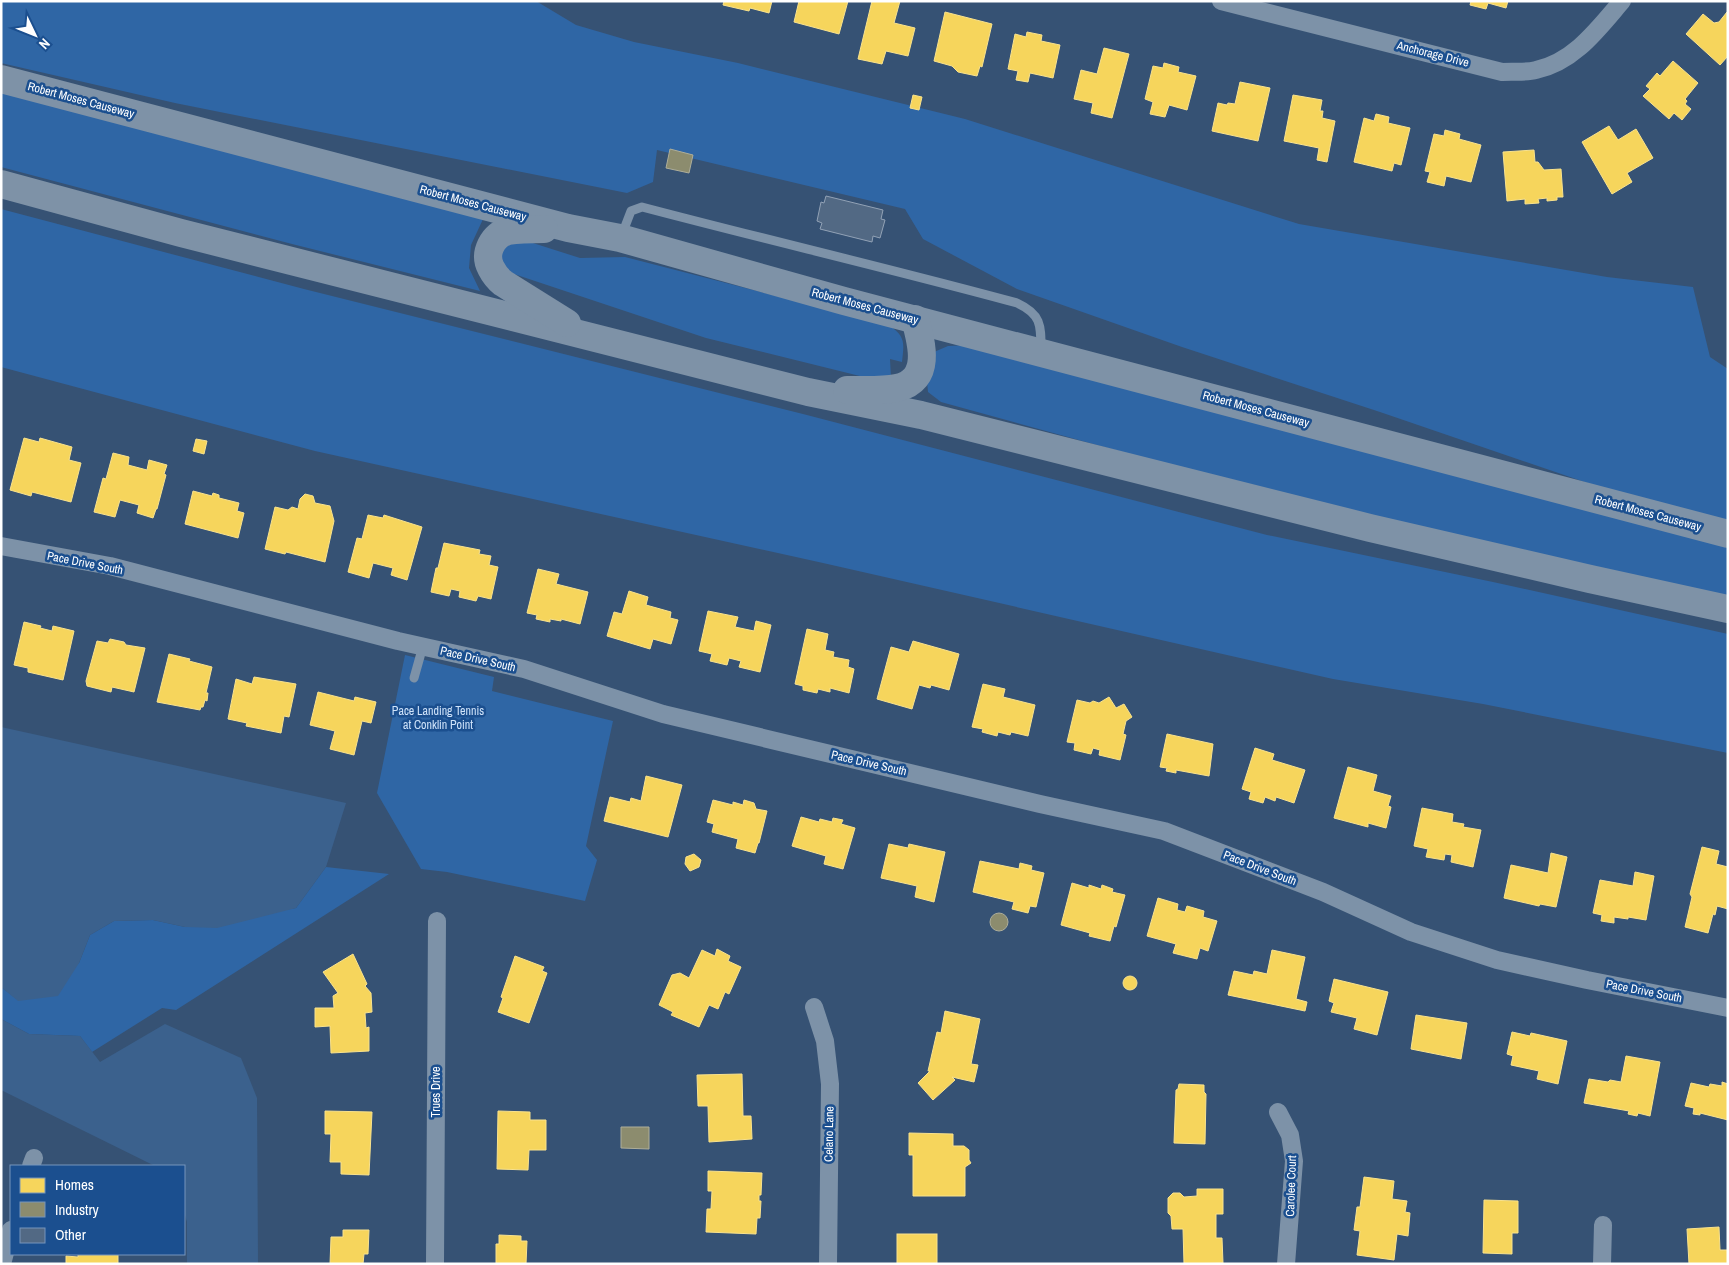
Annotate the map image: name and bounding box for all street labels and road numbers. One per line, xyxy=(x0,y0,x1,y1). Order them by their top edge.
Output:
street label: Anchorage Drive xyxy=(1394,37,1471,71)
street label: Robert Moses Causeway xyxy=(26,78,136,122)
street label: Robert Moses Causeway xyxy=(418,181,528,225)
street label: Robert Moses Causeway xyxy=(810,284,920,328)
street label: Robert Moses Causeway xyxy=(1201,387,1311,431)
street label: Robert Moses Causeway xyxy=(1593,491,1703,535)
street label: Pace Drive South xyxy=(46,548,124,578)
street label: Pace Drive South xyxy=(439,643,517,675)
street label: Pace Drive South xyxy=(830,747,908,779)
street label: Pace Drive South xyxy=(1221,847,1299,889)
street label: Pace Drive South xyxy=(1605,976,1683,1006)
street label: Trues Drive xyxy=(428,1066,444,1118)
street label: Celano Lane xyxy=(821,1106,837,1162)
street label: Carolee Court xyxy=(1282,1155,1300,1217)

